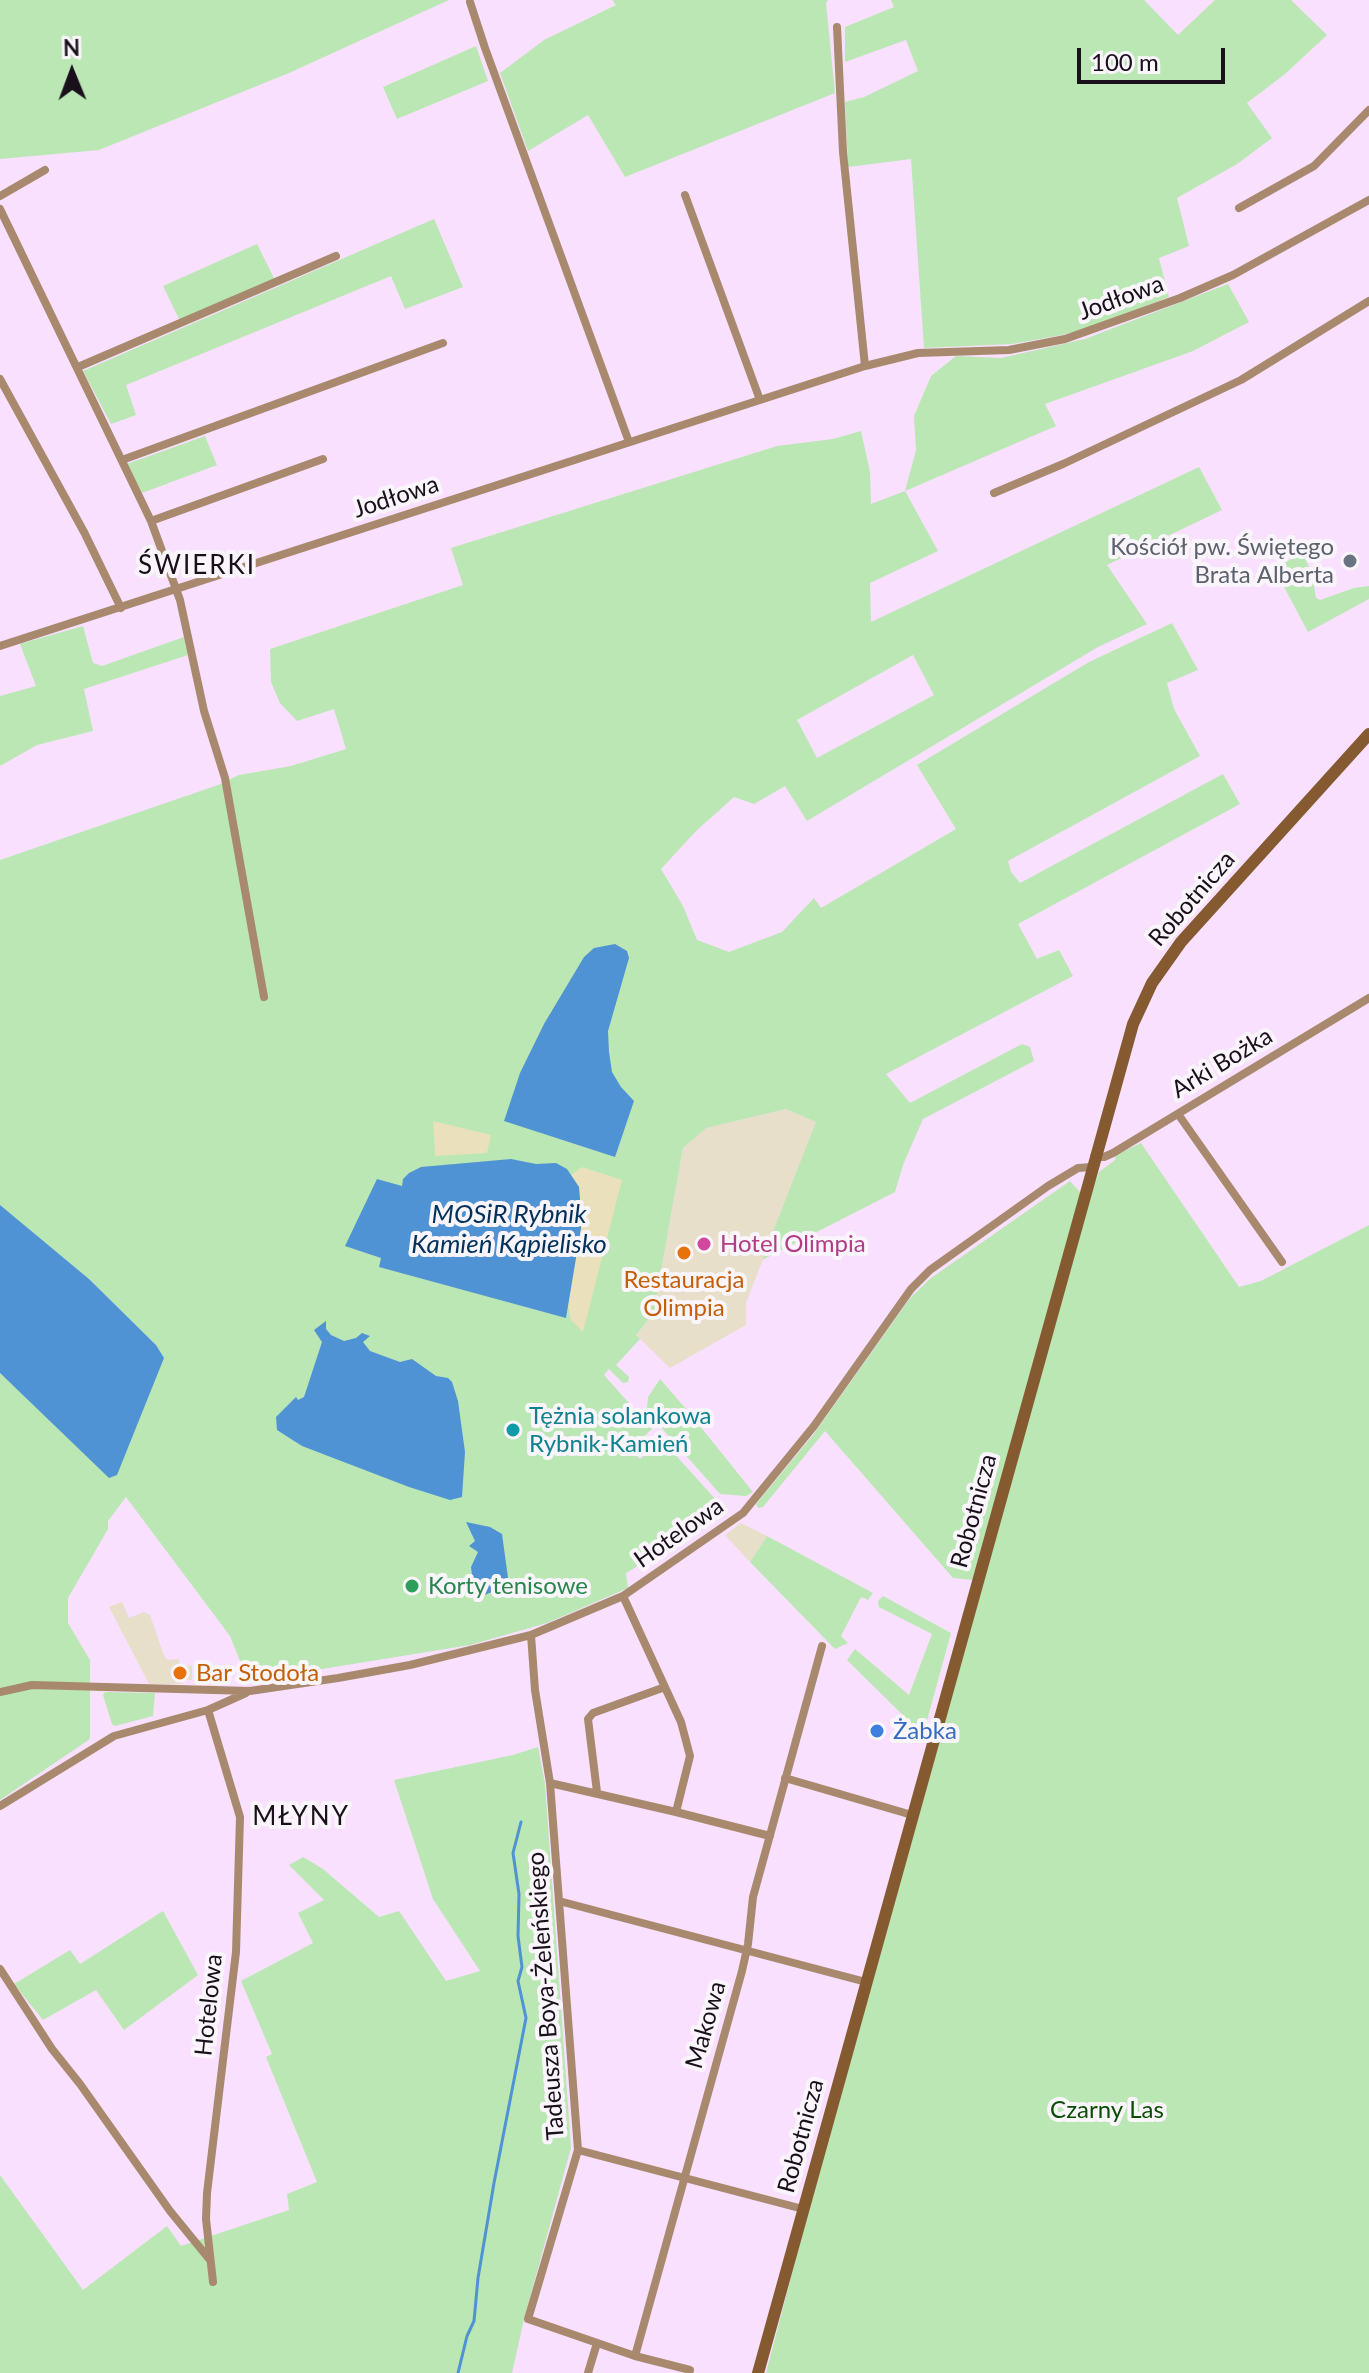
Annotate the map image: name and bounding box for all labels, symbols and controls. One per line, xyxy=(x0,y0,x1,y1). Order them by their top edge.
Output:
north arrow xyxy=(32,32,112,112)
scale bar xyxy=(1081,32,1229,82)
text: N xyxy=(63,34,80,61)
text: 100 m xyxy=(1091,47,1159,76)
street label: Jodłowa xyxy=(1075,269,1167,327)
street label: Jodłowa xyxy=(350,470,442,524)
place label: Kościół pw. Świętego Brata Alberta xyxy=(1110,533,1334,589)
district label: ŚWIERKI xyxy=(138,550,256,582)
marker: Kościół pw. Świętego Brata Alberta xyxy=(1341,552,1359,570)
street label: Robotnicza xyxy=(1143,846,1241,952)
street label: Arki Bożka xyxy=(1166,1022,1278,1104)
water label: MOSiR Rybnik Kamień Kąpielisko xyxy=(411,1199,607,1260)
place label: Hotel Olimpia xyxy=(720,1230,866,1258)
marker: Hotel Olimpia xyxy=(695,1235,713,1253)
marker: Restauracja Olimpia xyxy=(675,1244,693,1262)
place label: Restauracja Olimpia xyxy=(624,1266,744,1322)
place label: Tężnia solankowa Rybnik-Kamień xyxy=(529,1402,712,1458)
marker: Tężnia solankowa Rybnik-Kamień xyxy=(504,1421,522,1439)
street label: Robotnicza xyxy=(945,1451,1003,1571)
street label: Hotelowa xyxy=(629,1492,729,1574)
place label: Korty tenisowe xyxy=(428,1572,588,1600)
marker: Korty tenisowe xyxy=(403,1577,421,1595)
place label: Bar Stodoła xyxy=(196,1659,319,1687)
marker: Bar Stodoła xyxy=(171,1664,189,1682)
place label: Żabka xyxy=(893,1717,957,1745)
marker: Żabka xyxy=(868,1722,886,1740)
district label: MŁYNY xyxy=(252,1801,350,1833)
street label: Tadeusza Boya-Żeleńskiego xyxy=(522,1851,570,2141)
street label: Hotelowa xyxy=(189,1953,229,2057)
street label: Makowa xyxy=(680,1978,732,2072)
street label: Robotnicza xyxy=(772,2076,830,2196)
park label: Czarny Las xyxy=(1050,2096,1164,2124)

